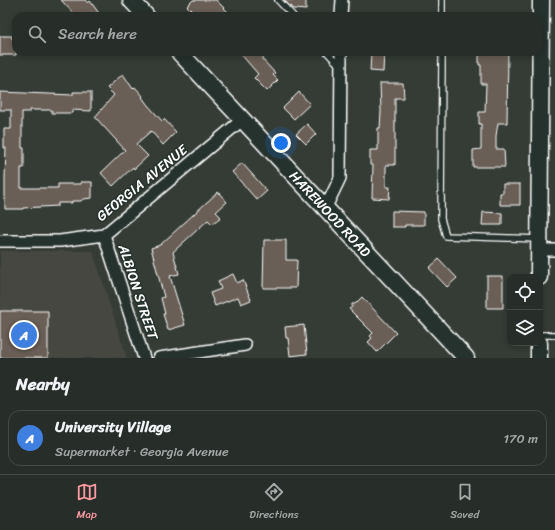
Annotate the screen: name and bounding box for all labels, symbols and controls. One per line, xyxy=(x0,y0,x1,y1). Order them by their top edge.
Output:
search box xyxy=(12,12,543,56)
text: Search here xyxy=(58,21,137,47)
icon: search xyxy=(26,23,48,45)
your location xyxy=(271,133,291,153)
street label: GEORGIA AVENUE xyxy=(91,137,194,228)
street label: HAREWOOD ROAD xyxy=(283,165,378,264)
street label: ALBION STREET xyxy=(110,240,166,344)
map controls xyxy=(507,274,543,346)
button: locate xyxy=(507,274,543,310)
button: layers xyxy=(507,310,543,346)
pin: A xyxy=(11,320,37,350)
text: Nearby xyxy=(16,369,70,399)
text: University Village xyxy=(55,414,171,440)
text: A xyxy=(26,427,34,450)
text: 170 m xyxy=(503,427,538,450)
text: Supermarket · Georgia Avenue xyxy=(55,440,229,463)
tab: Map xyxy=(76,481,98,524)
tab: Directions xyxy=(249,481,299,524)
tab: Saved xyxy=(450,481,479,524)

